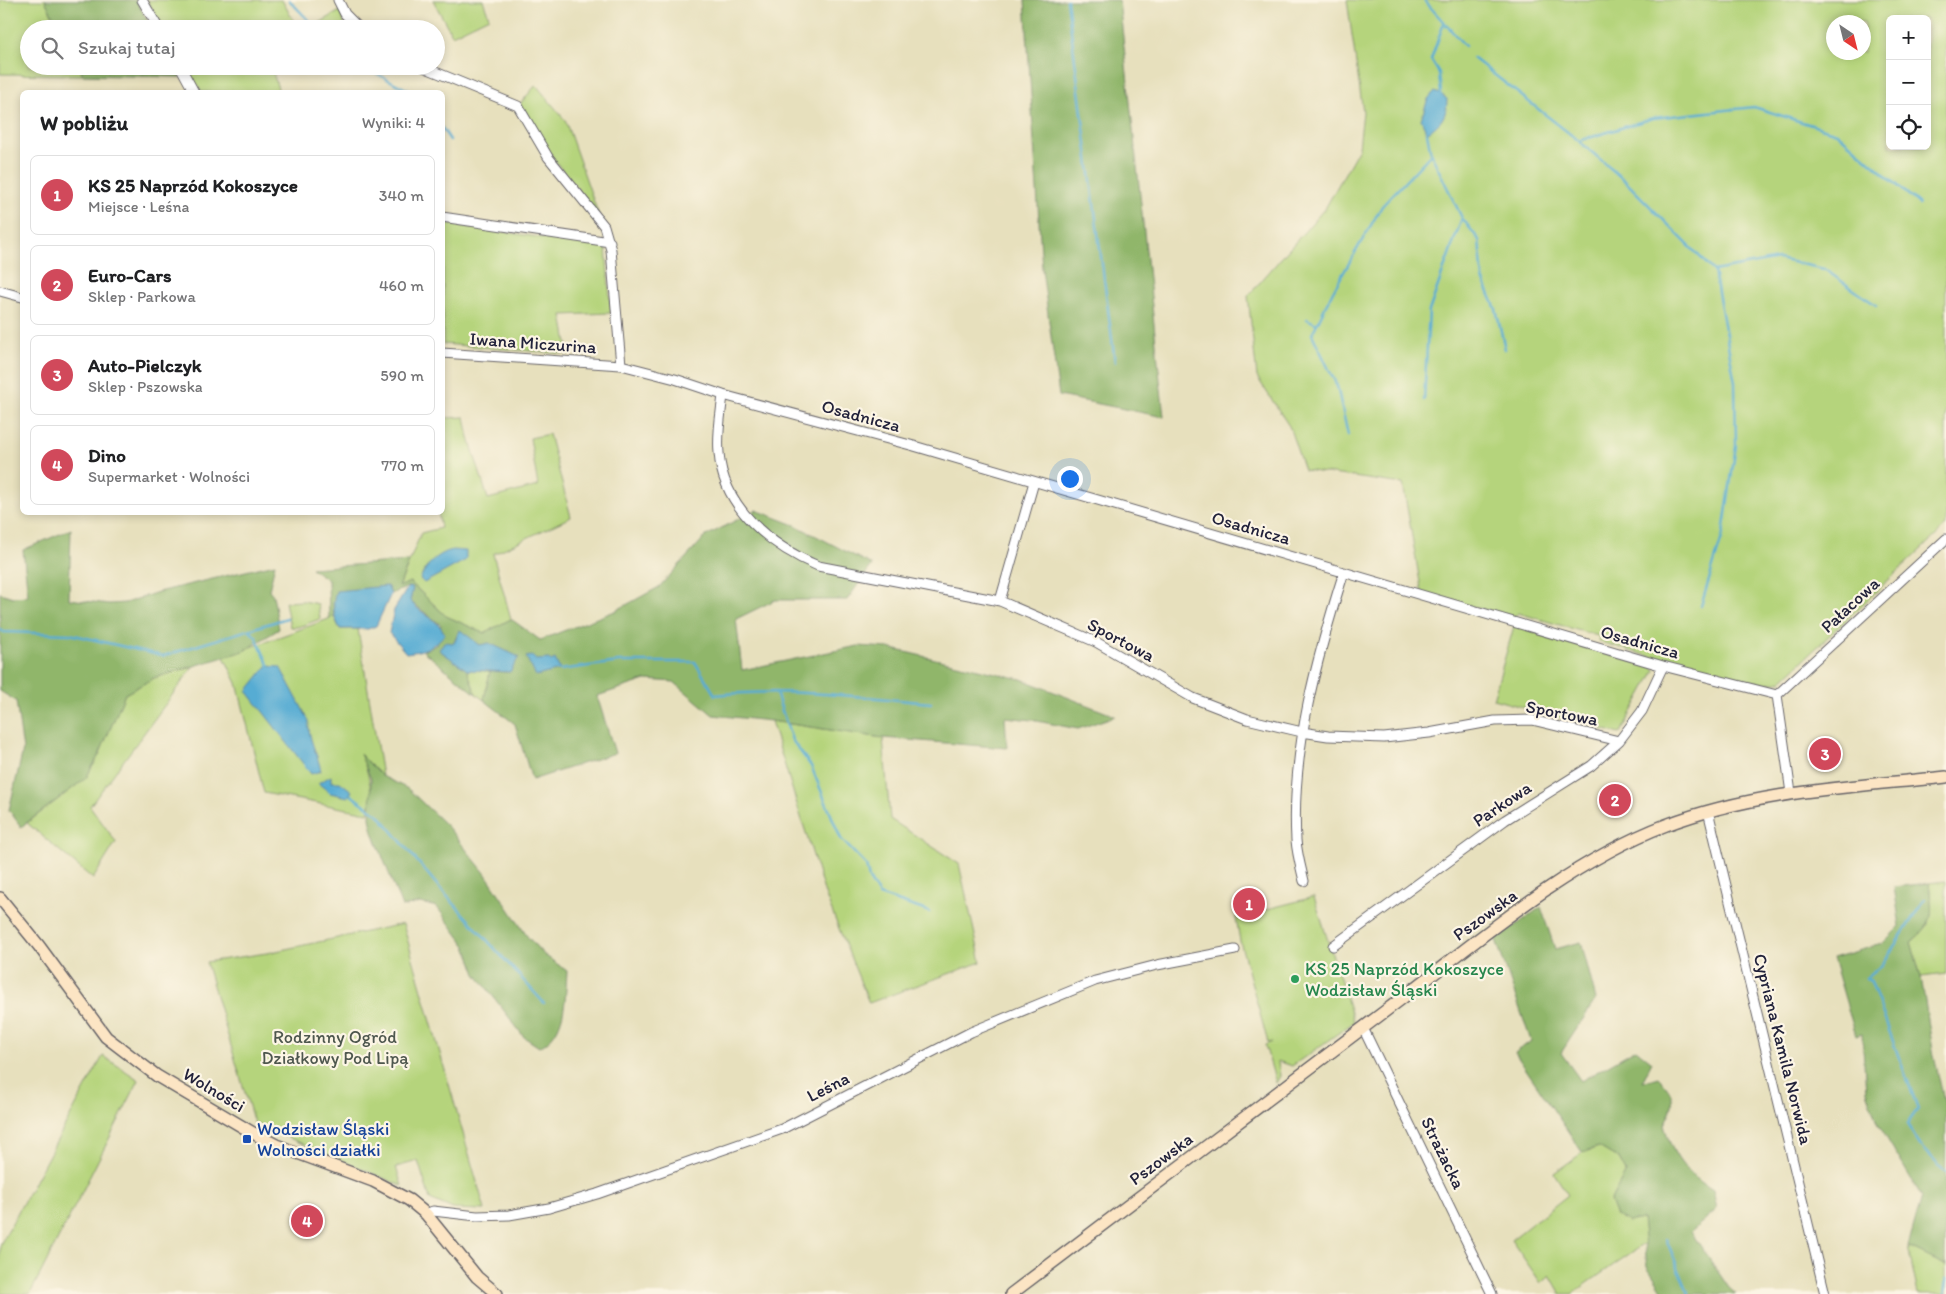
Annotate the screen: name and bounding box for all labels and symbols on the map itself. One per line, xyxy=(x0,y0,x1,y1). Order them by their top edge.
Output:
north arrow xyxy=(1826,15,1871,60)
street label: Iwana Miczurina xyxy=(469,328,598,358)
street label: Osadnicza xyxy=(819,395,904,437)
your location xyxy=(1057,466,1083,492)
street label: Osadnicza xyxy=(1209,506,1294,550)
street label: Pałacowa xyxy=(1816,572,1884,638)
street label: Sportowa xyxy=(1084,613,1159,667)
street label: Osadnicza xyxy=(1598,620,1683,664)
street label: Sportowa xyxy=(1524,695,1601,731)
pin: 3 xyxy=(1809,735,1841,773)
street label: Parkowa xyxy=(1468,776,1536,832)
pin: 2 xyxy=(1599,781,1631,819)
street label: Pszowska xyxy=(1449,884,1522,946)
pin: 1 xyxy=(1233,885,1265,923)
street label: Cypriana Kamila Norwida xyxy=(1749,951,1818,1147)
place label: KS 25 Naprzód Kokoszyce Wodzisław Śląski xyxy=(1305,958,1504,1001)
marker: KS 25 Naprzód Kokoszyce Wodzisław Śląski xyxy=(1289,973,1301,985)
park label: Rodzinny Ogród Działkowy Pod Lipą xyxy=(261,1026,409,1069)
street label: Wolności xyxy=(179,1063,249,1117)
street label: Leśna xyxy=(803,1067,853,1107)
street label: Strażacka xyxy=(1416,1113,1470,1193)
place label: Wodzisław Śląski Wolności działki xyxy=(257,1118,389,1161)
street label: Pszowska xyxy=(1125,1128,1197,1190)
marker: Wodzisław Śląski Wolności działki xyxy=(241,1133,253,1145)
pin: 4 xyxy=(291,1202,323,1240)

